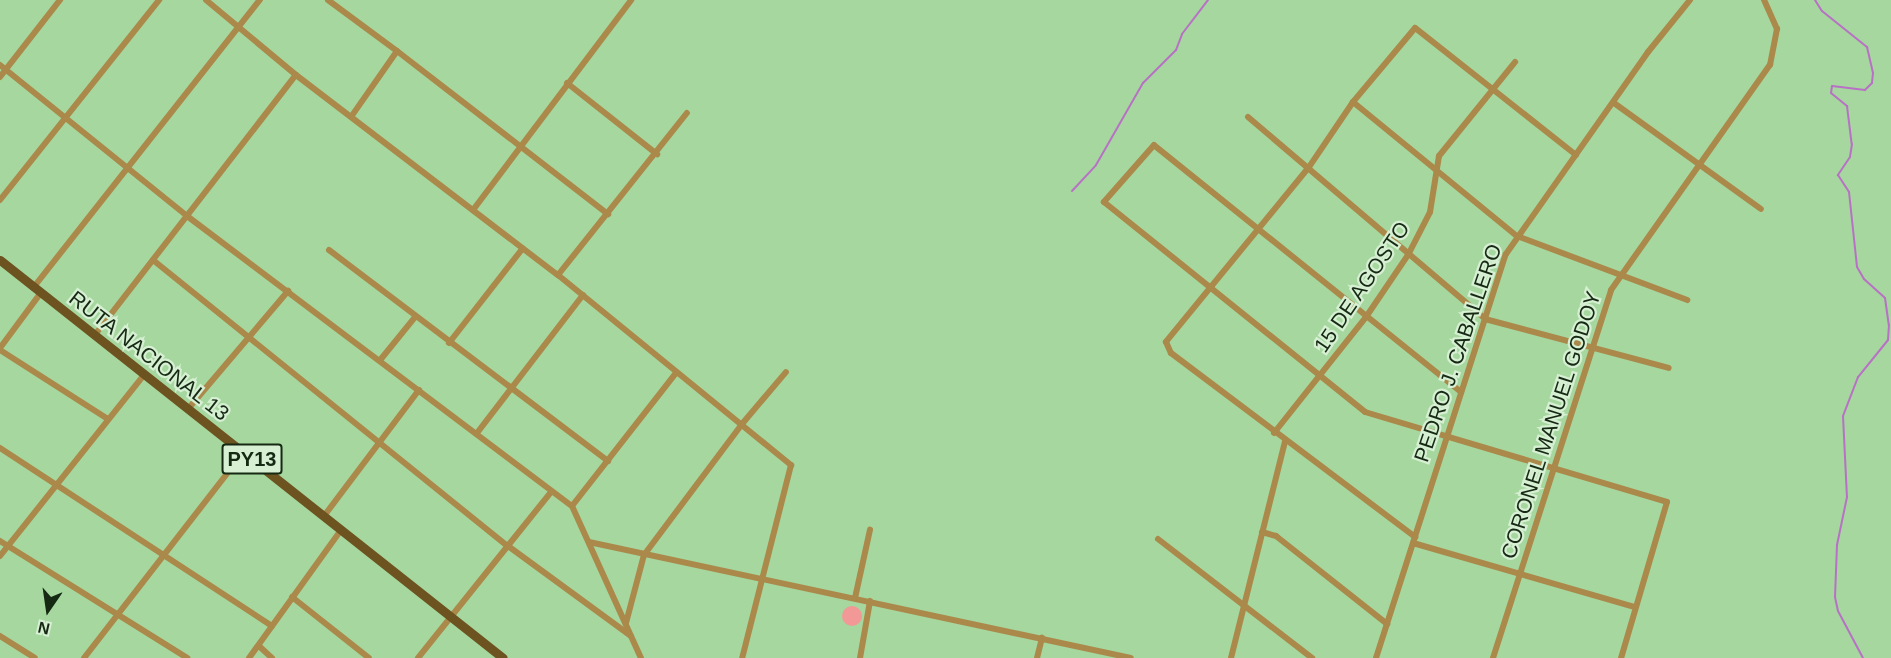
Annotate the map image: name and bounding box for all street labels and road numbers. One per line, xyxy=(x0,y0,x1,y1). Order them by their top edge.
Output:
street label: 15 DE AGOSTO xyxy=(1309,216,1415,358)
street label: PEDRO J. CABALLERO xyxy=(1409,241,1507,465)
street label: RUTA NACIONAL 13 xyxy=(63,285,235,427)
street label: CORONEL MANUEL GODOY xyxy=(1496,287,1606,563)
road number: PY13 xyxy=(220,442,284,476)

